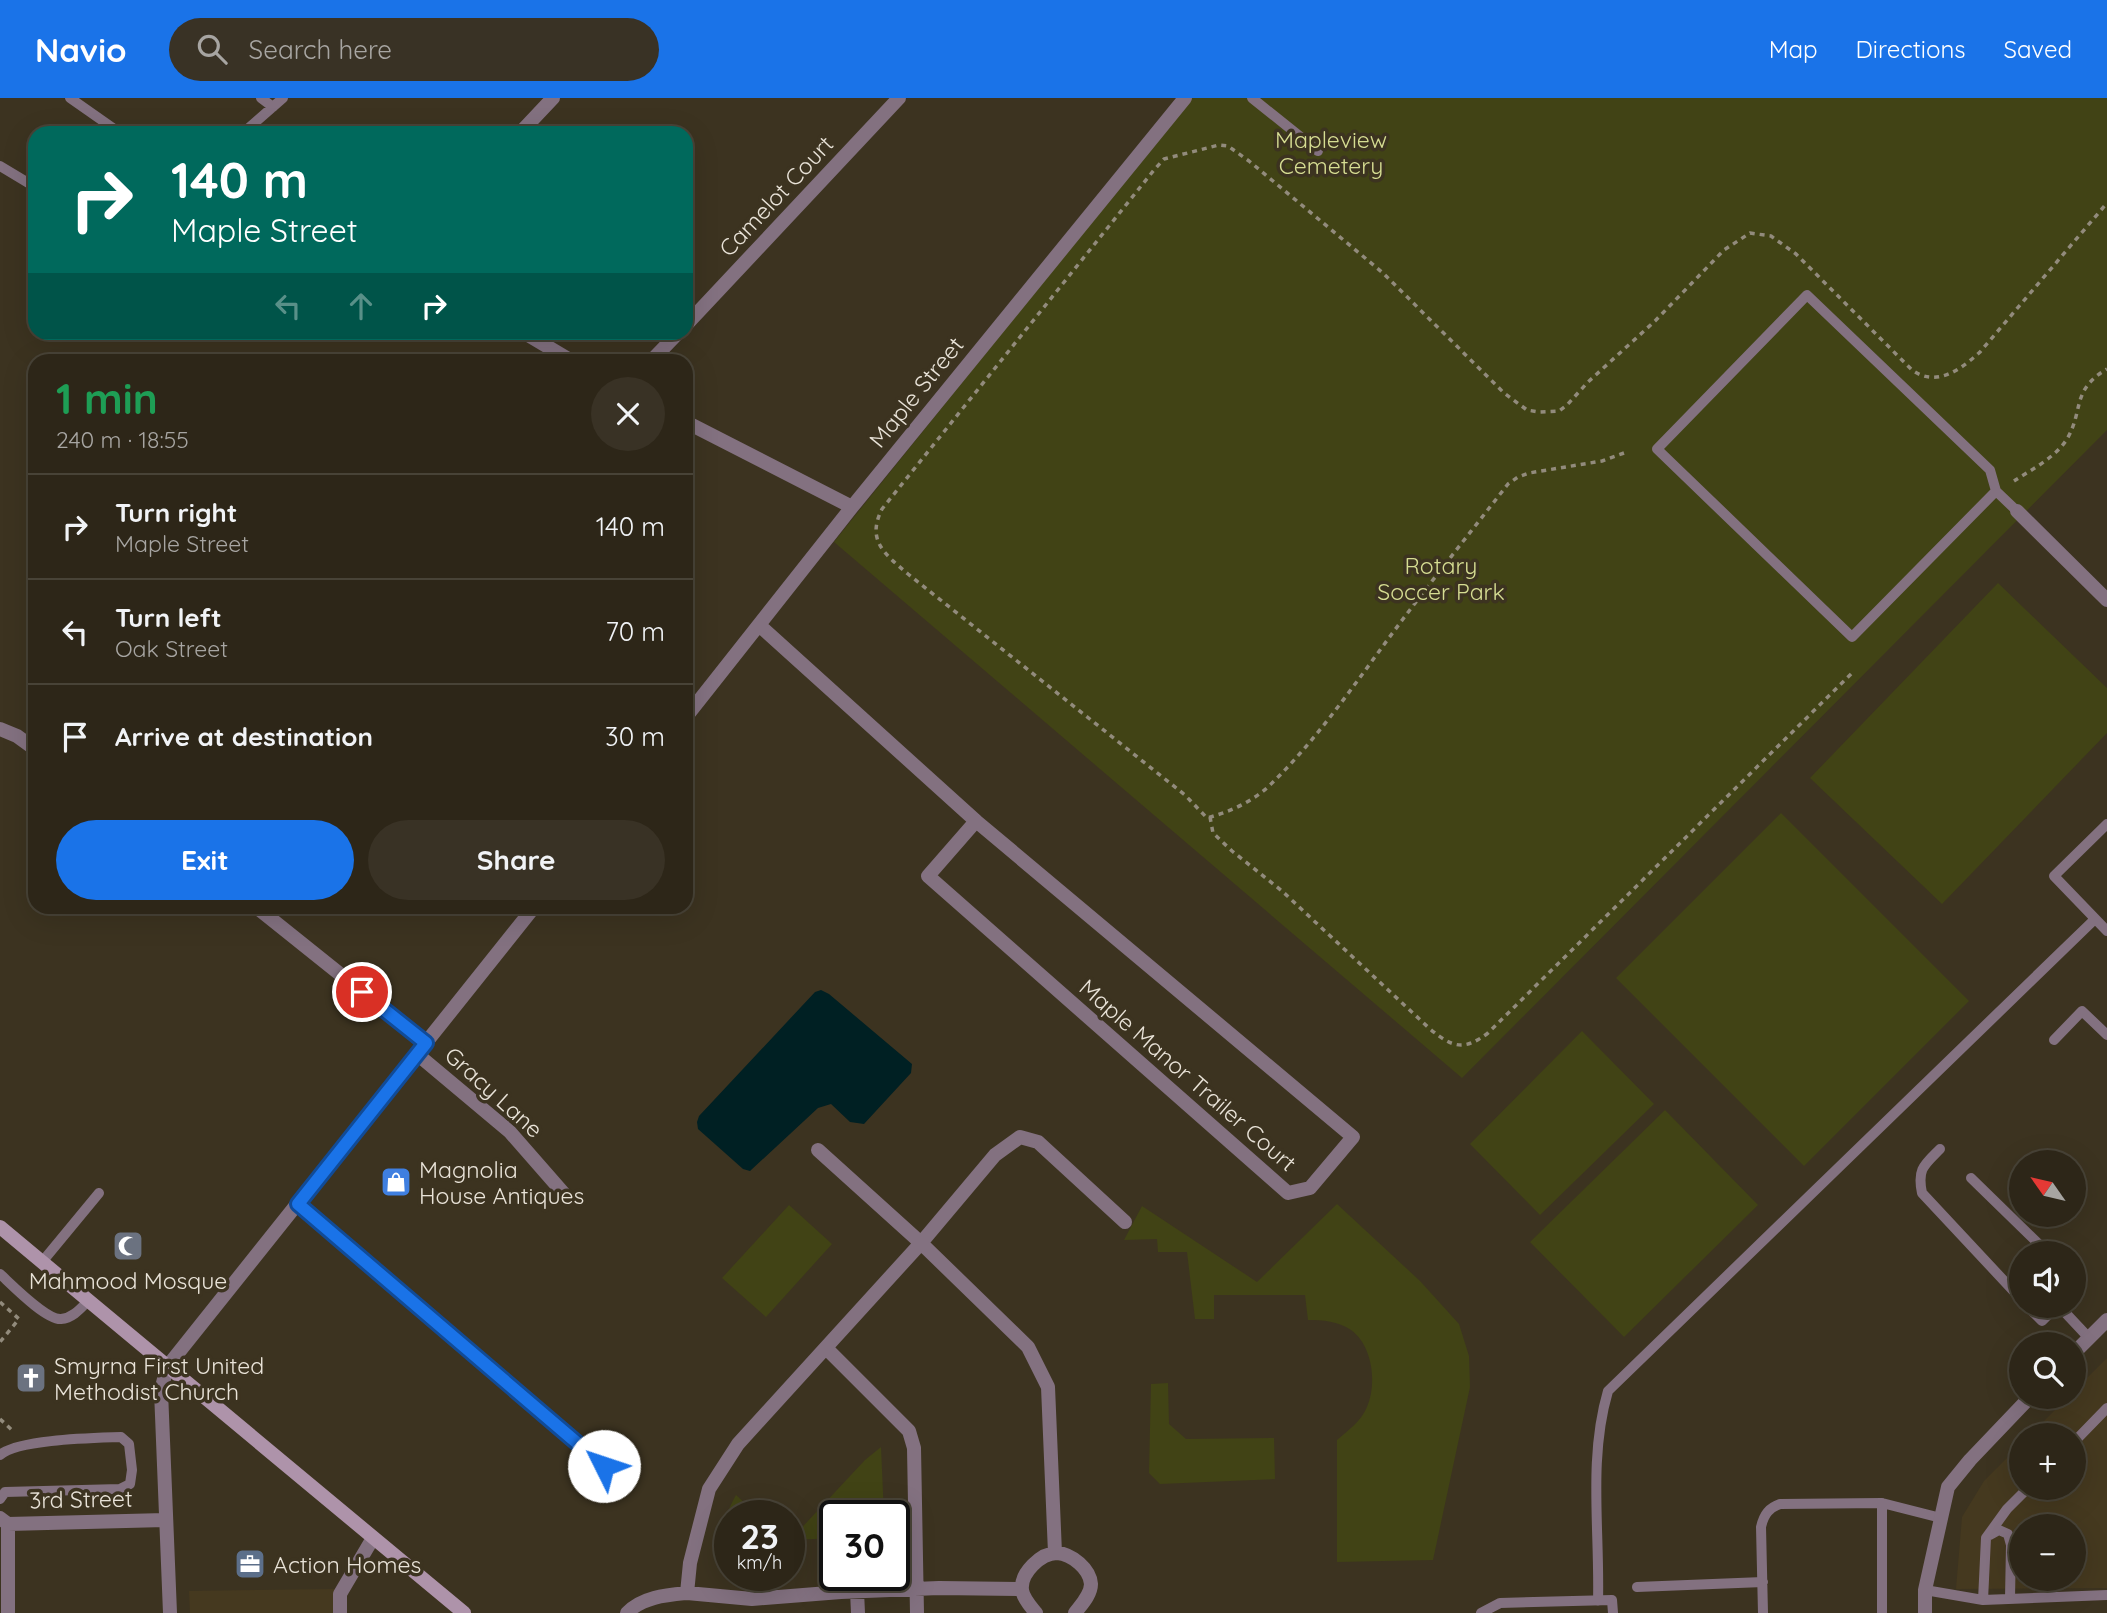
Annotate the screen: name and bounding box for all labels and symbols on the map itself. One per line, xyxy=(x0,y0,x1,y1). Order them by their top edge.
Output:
park label: Mapleview Cemetery xyxy=(1275,125,1387,180)
street label: Camelot Court xyxy=(713,129,839,262)
street label: Maple Street xyxy=(863,331,970,453)
park label: Rotary Soccer Park xyxy=(1377,551,1505,606)
pin xyxy=(332,962,392,1022)
street label: Maple Manor Trailer Court xyxy=(1073,973,1303,1177)
street label: Gracy Lane xyxy=(439,1040,549,1144)
north arrow xyxy=(2009,1150,2086,1227)
place label: Magnolia House Antiques xyxy=(419,1155,584,1210)
shop icon: Magnolia House Antiques xyxy=(379,1165,413,1199)
mosque icon: Mahmood Mosque xyxy=(111,1229,145,1263)
place label: Mahmood Mosque xyxy=(29,1266,227,1295)
place label: Smyrna First United Methodist Church xyxy=(54,1351,264,1406)
church icon: Smyrna First United Methodist Church xyxy=(14,1361,48,1395)
position arrow xyxy=(567,1429,641,1503)
street label: 3rd Street xyxy=(29,1484,133,1514)
speed limit sign: 30 xyxy=(819,1500,910,1591)
office icon: Action Homes xyxy=(233,1547,267,1581)
place label: Action Homes xyxy=(273,1550,421,1579)

